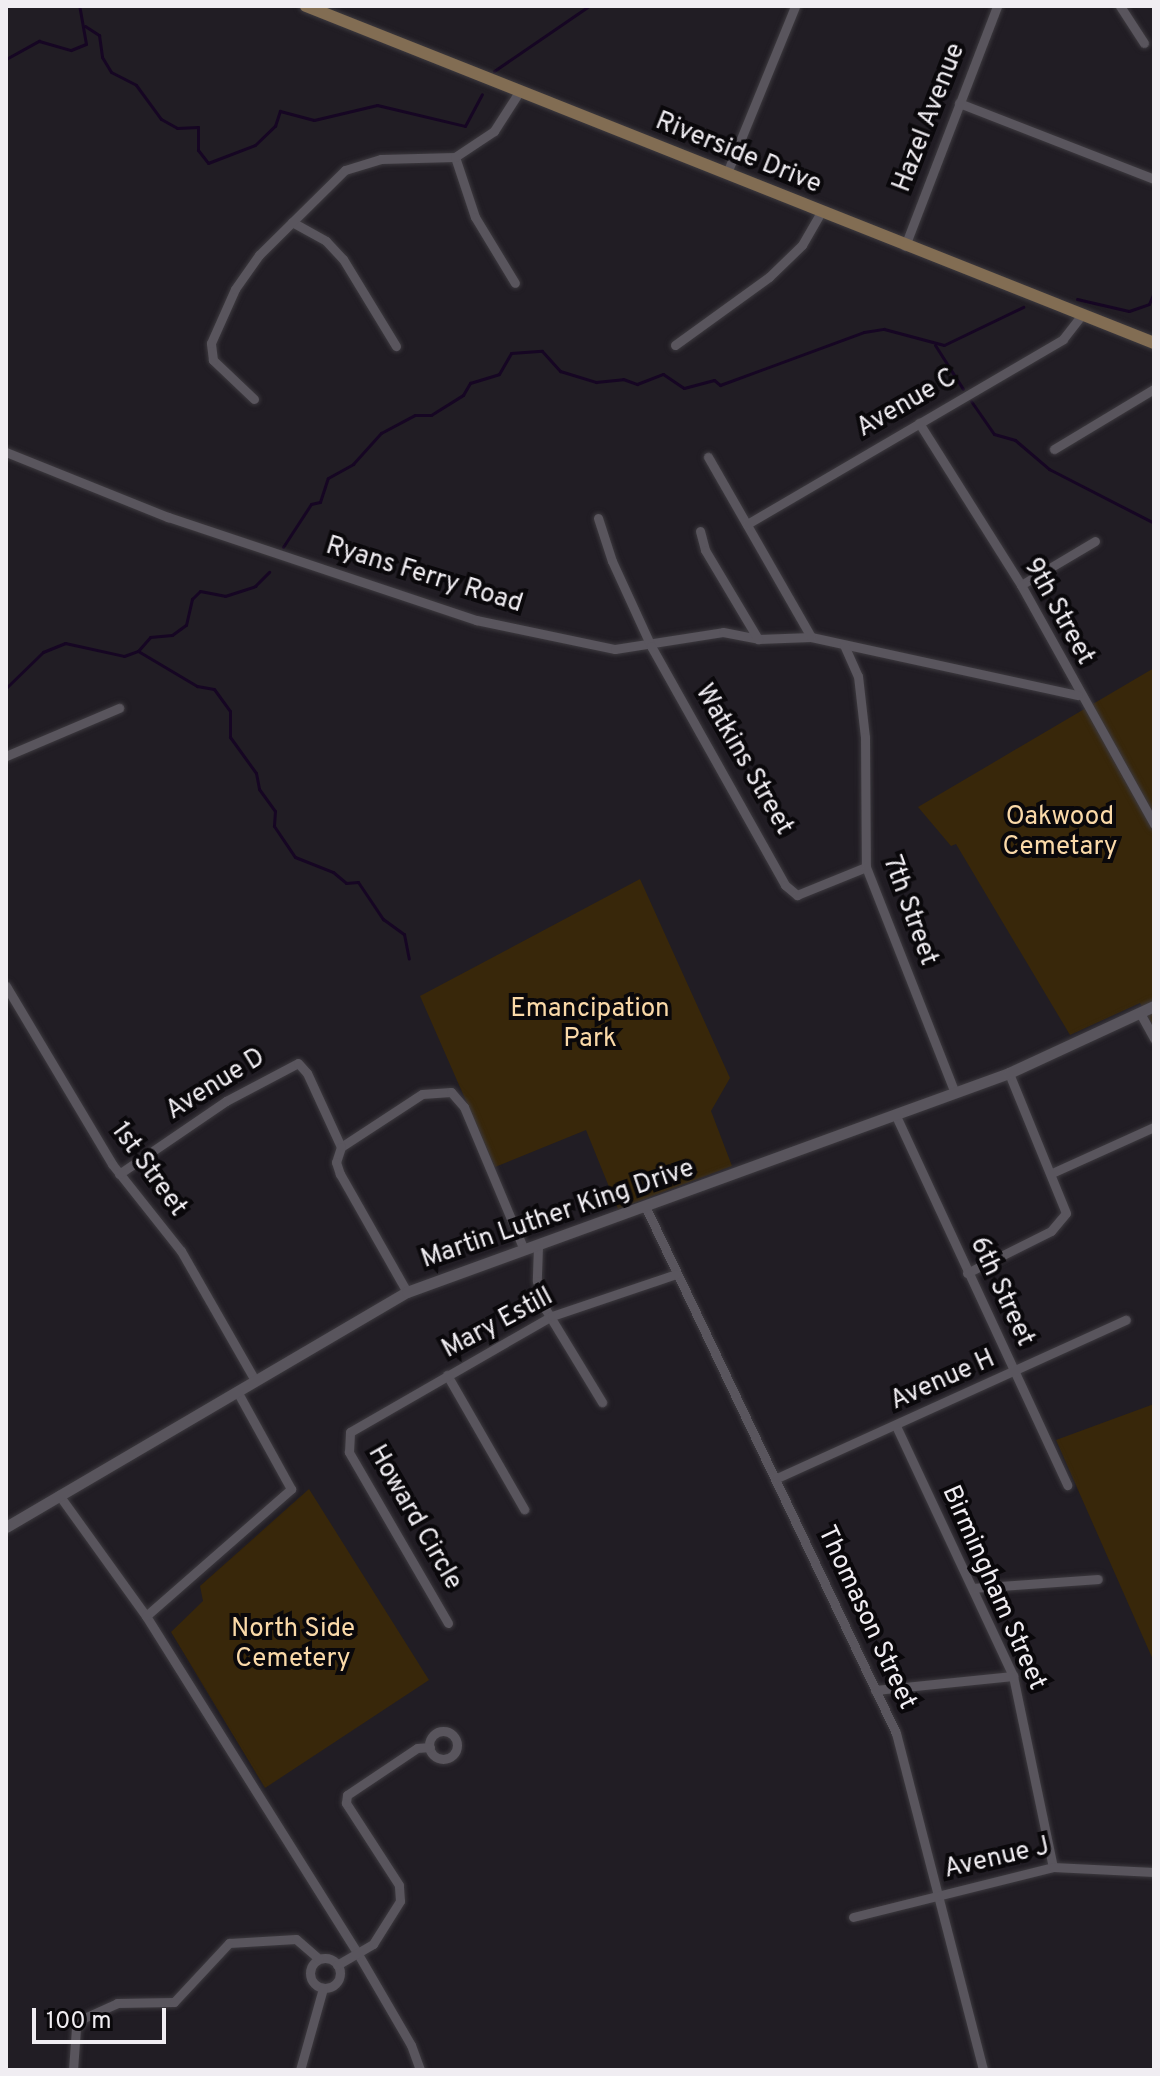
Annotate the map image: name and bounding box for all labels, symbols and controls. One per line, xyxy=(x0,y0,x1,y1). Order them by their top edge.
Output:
street label: Hazel Avenue xyxy=(887,39,973,197)
street label: Riverside Drive xyxy=(650,107,826,201)
street label: Avenue C xyxy=(852,363,962,445)
street label: Ryans Ferry Road xyxy=(322,531,526,621)
street label: 9th Street xyxy=(1016,553,1100,671)
street label: Watkins Street xyxy=(687,679,799,841)
park label: Oakwood Cemetary xyxy=(1002,802,1118,864)
street label: 7th Street xyxy=(875,852,943,970)
park label: Emancipation Park xyxy=(510,994,670,1056)
street label: Avenue D xyxy=(161,1042,271,1128)
street label: 1st Street xyxy=(103,1117,193,1223)
street label: Martin Luther King Drive xyxy=(418,1154,698,1276)
street label: 6th Street xyxy=(962,1232,1040,1352)
street label: Mary Estill xyxy=(437,1282,559,1366)
street label: Avenue H xyxy=(886,1344,1000,1418)
street label: Howard Circle xyxy=(360,1440,468,1596)
street label: Birmingham Street xyxy=(934,1481,1052,1695)
street label: Thomason Street xyxy=(810,1521,922,1715)
park label: North Side Cemetery xyxy=(231,1614,355,1676)
street label: Avenue J xyxy=(941,1832,1053,1886)
scale bar xyxy=(36,1992,170,2042)
text: 100 m xyxy=(46,2007,112,2037)

